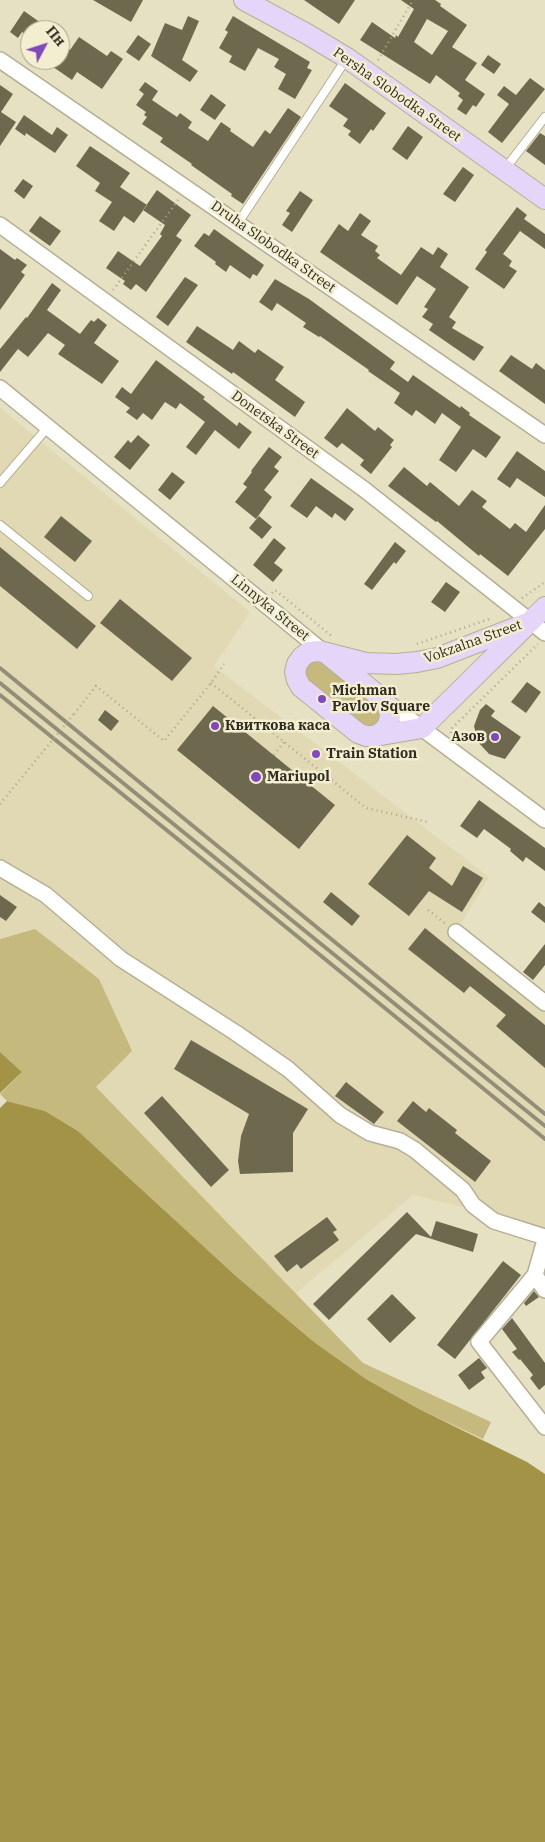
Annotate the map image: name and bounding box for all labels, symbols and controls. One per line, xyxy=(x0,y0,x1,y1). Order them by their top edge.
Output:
north arrow xyxy=(20,20,70,70)
text: Пн xyxy=(42,22,69,50)
street label: Persha Slobodka Street xyxy=(330,44,464,146)
street label: Druha Slobodka Street xyxy=(207,198,339,296)
street label: Donetska Street xyxy=(228,388,322,462)
street label: Linnyka Street xyxy=(227,571,313,645)
street label: Vokzalna Street xyxy=(422,617,524,667)
place label: Michman Pavlov Square xyxy=(332,683,430,716)
marker: Michman Pavlov Square xyxy=(316,693,328,705)
place label: Квиткова каса xyxy=(225,718,330,734)
marker: Квиткова каса xyxy=(209,720,221,732)
place label: Азов xyxy=(451,729,485,745)
marker: Азов xyxy=(489,731,501,743)
place label: Train Station xyxy=(326,746,417,762)
marker: Train Station xyxy=(310,748,322,760)
place label: Mariupol xyxy=(267,769,330,785)
marker: Mariupol xyxy=(249,770,263,784)

